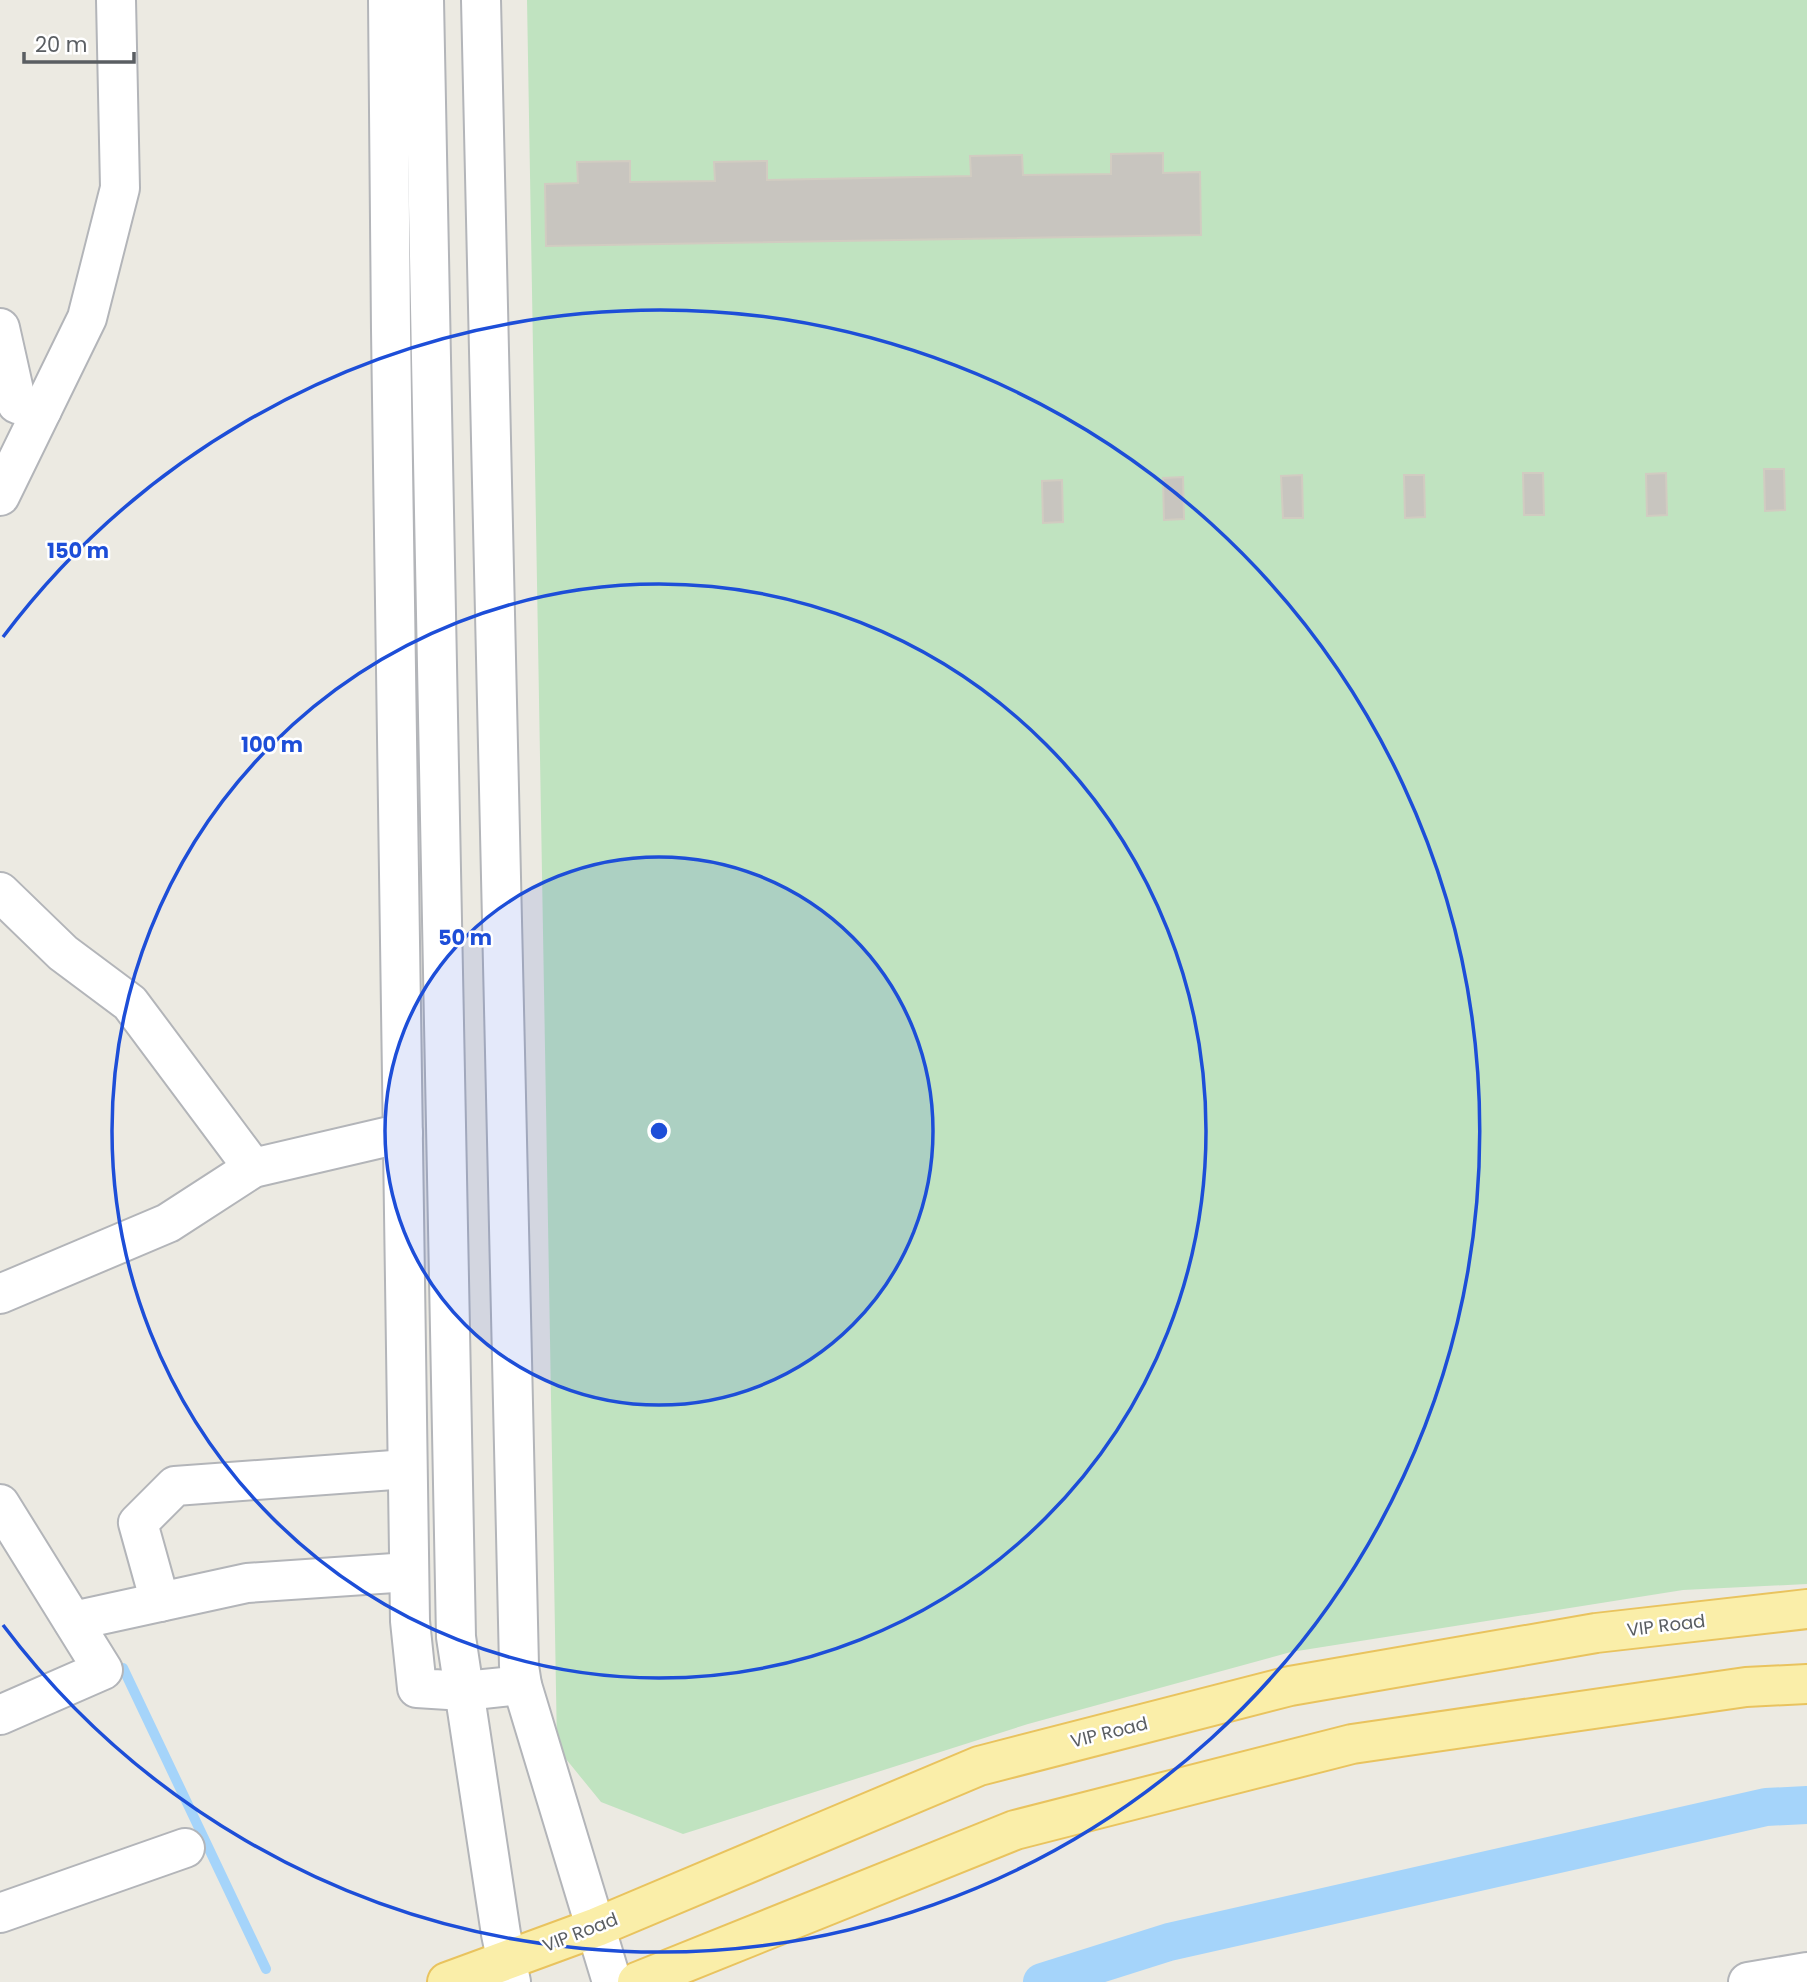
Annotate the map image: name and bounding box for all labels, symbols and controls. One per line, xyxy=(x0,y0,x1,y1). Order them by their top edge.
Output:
scale bar xyxy=(24,21,135,65)
text: 20 m xyxy=(35,30,88,59)
text: 150 m xyxy=(47,536,109,565)
text: 100 m xyxy=(241,730,303,759)
text: 50 m xyxy=(438,923,492,952)
centre of rings xyxy=(647,1119,671,1143)
street label: VIP Road xyxy=(1625,1608,1707,1642)
street label: VIP Road xyxy=(1068,1710,1150,1754)
street label: VIP Road xyxy=(539,1906,621,1958)

